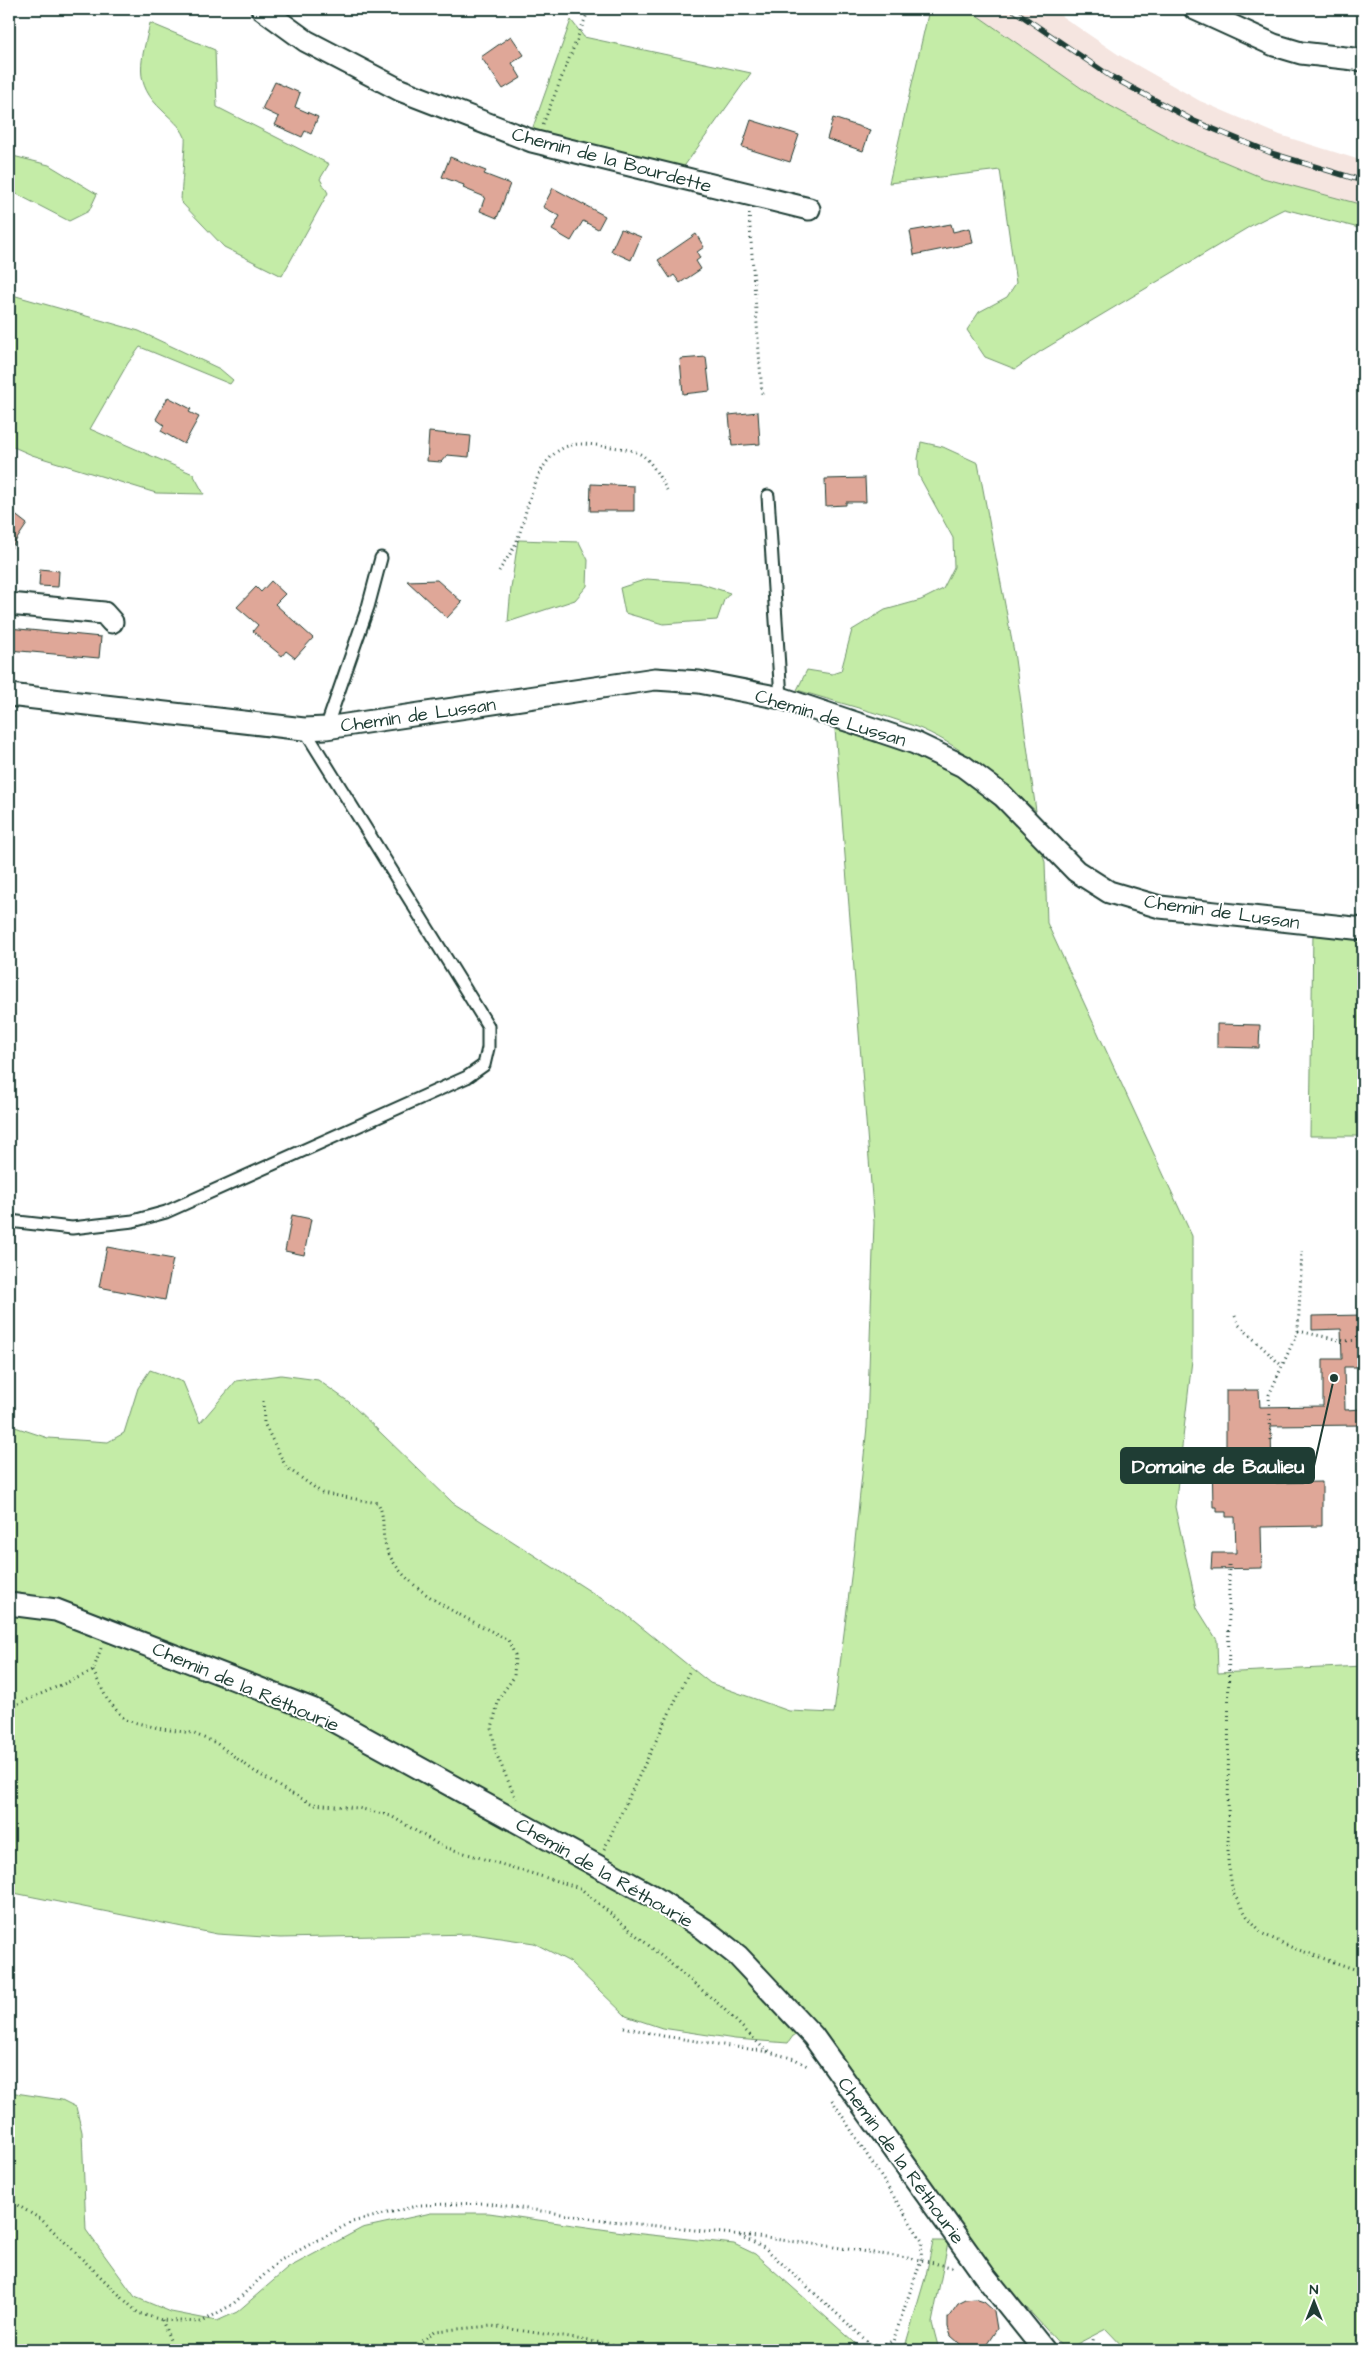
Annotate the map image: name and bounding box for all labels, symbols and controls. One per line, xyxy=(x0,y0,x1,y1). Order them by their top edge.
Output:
street label: Chemin de la Bourdette xyxy=(509,121,714,200)
street label: Chemin de Lussan xyxy=(752,683,909,754)
street label: Chemin de Lussan xyxy=(339,691,498,740)
street label: Chemin de Lussan xyxy=(1142,888,1301,937)
callout: Domaine de Baulieu xyxy=(1121,1448,1314,1483)
text: Domaine de Baulieu xyxy=(1132,1453,1304,1481)
street label: Chemin de la Réthourie xyxy=(148,1636,343,1739)
street label: Chemin de la Réthourie xyxy=(511,1811,698,1935)
street label: Chemin de la Réthourie xyxy=(831,2072,971,2250)
north arrow xyxy=(1290,2276,1340,2326)
text: N xyxy=(1310,2280,1319,2300)

